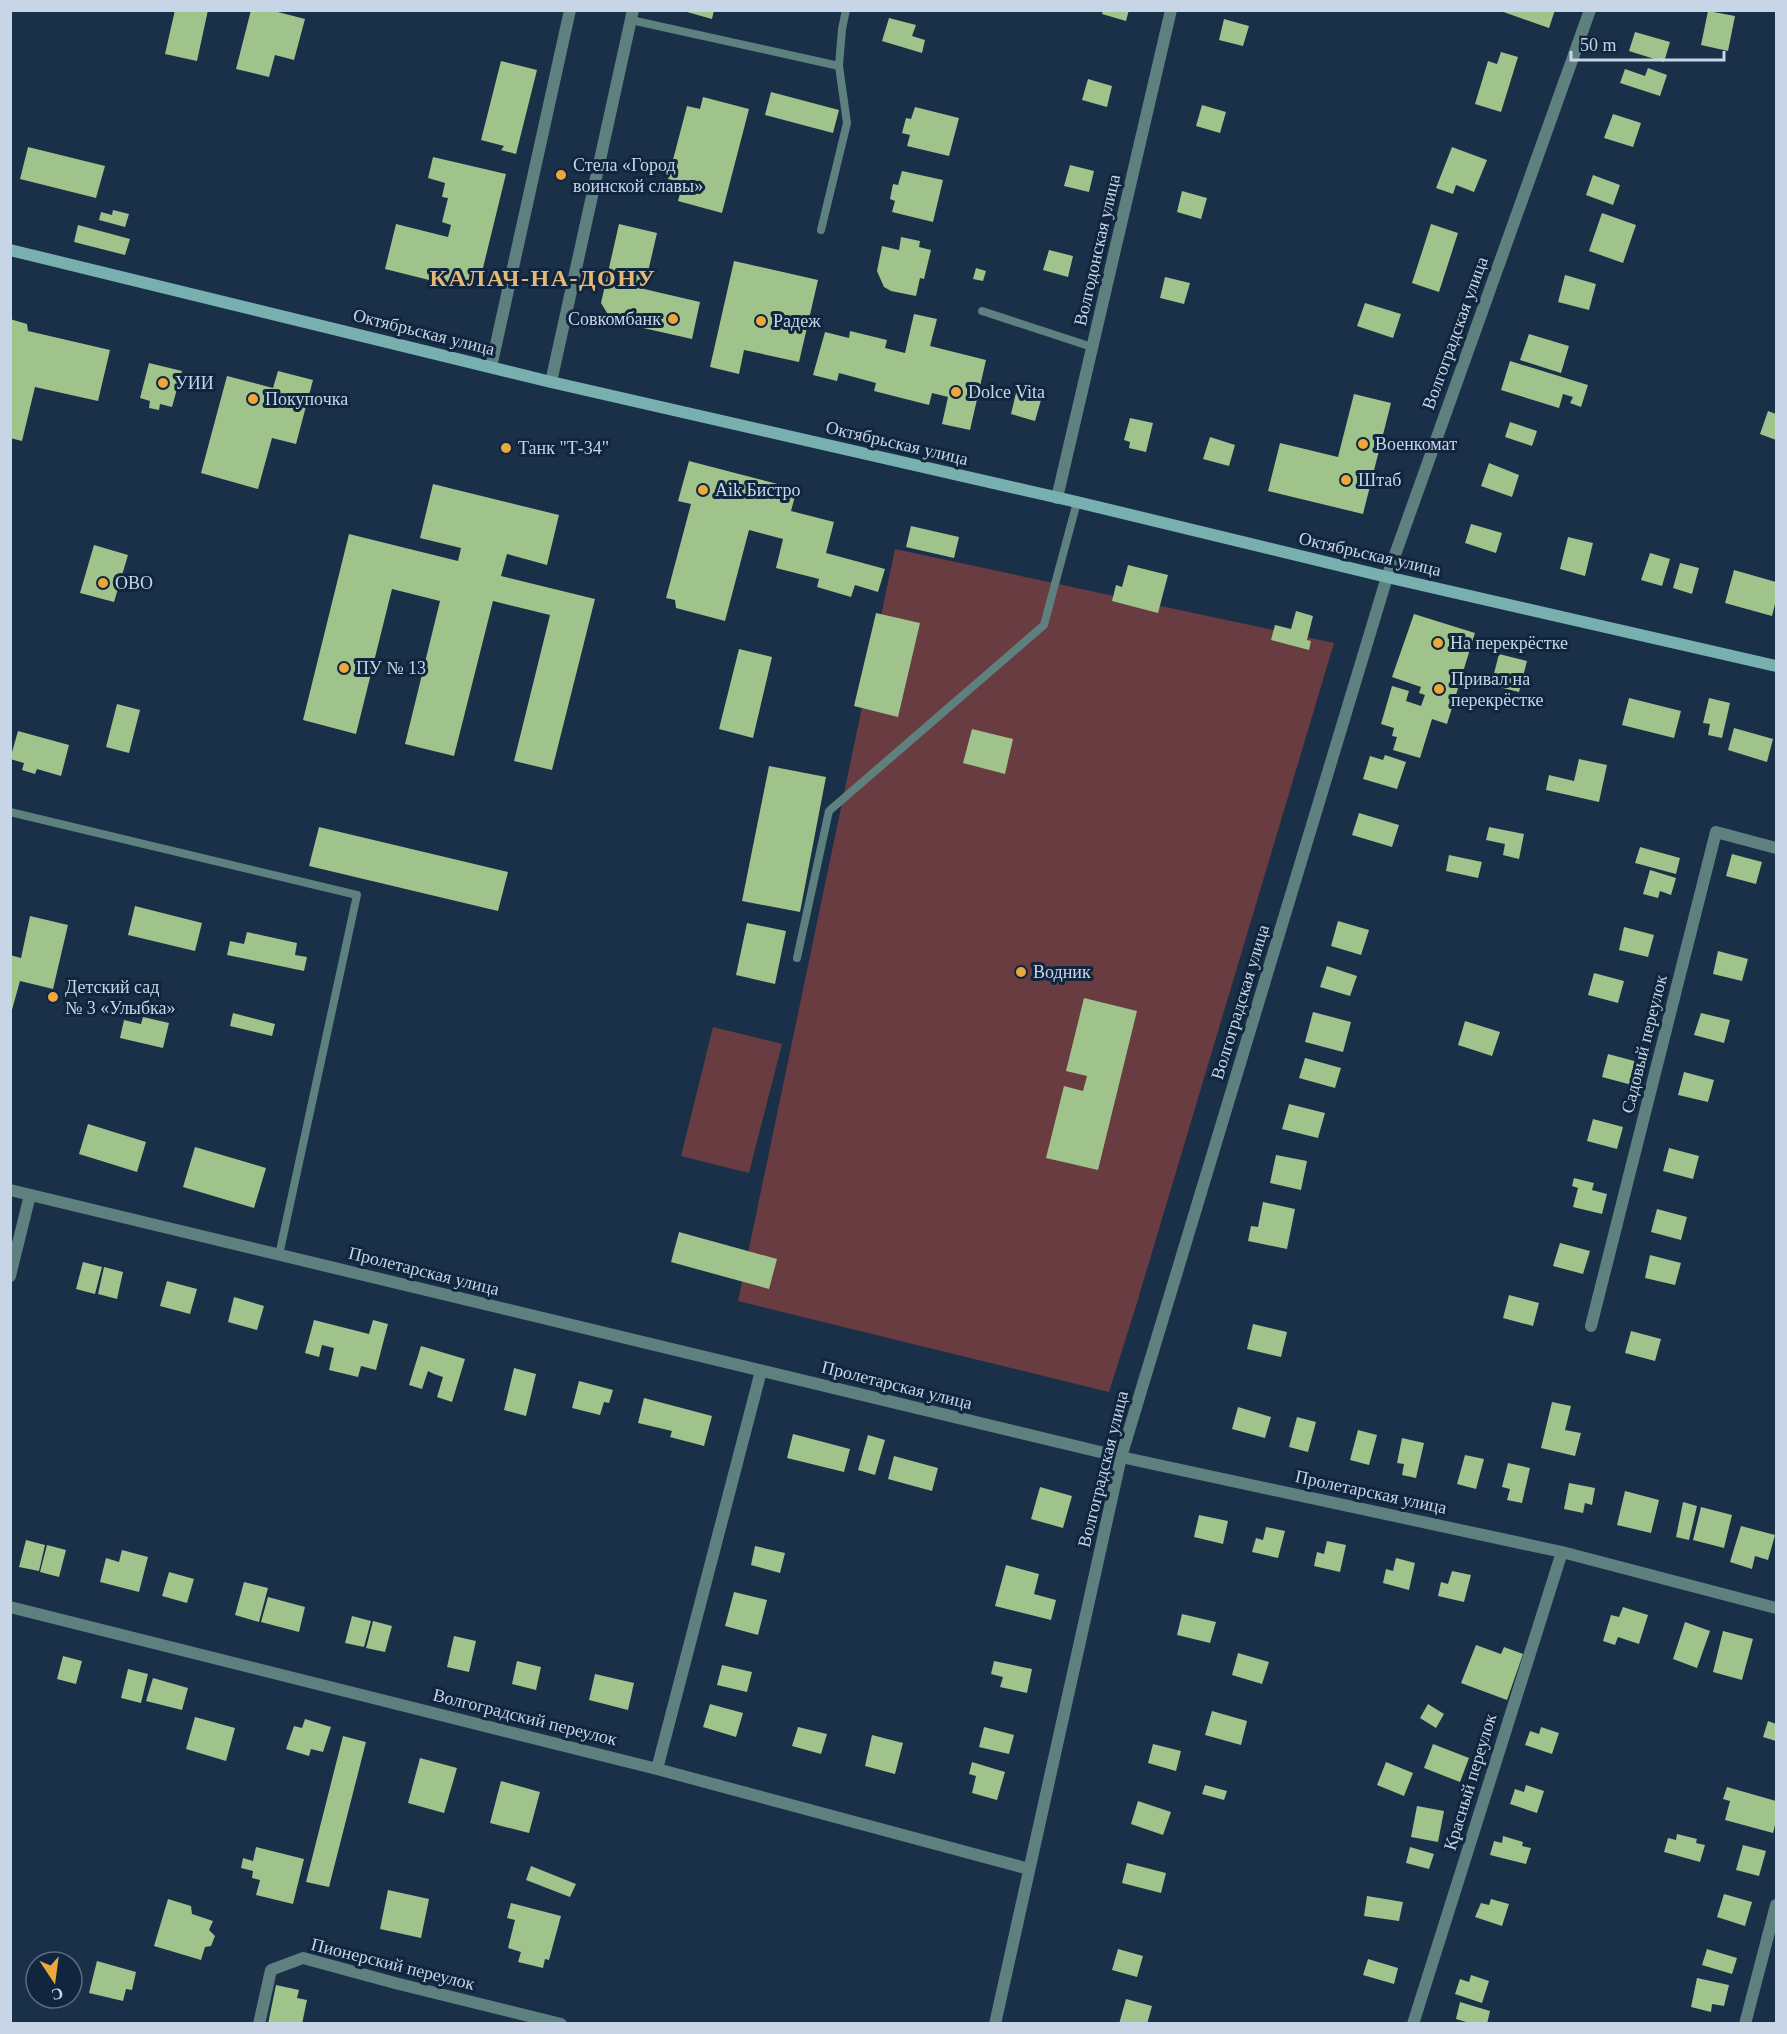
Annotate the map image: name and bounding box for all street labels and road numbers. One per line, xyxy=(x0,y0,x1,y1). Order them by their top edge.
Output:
street label: Волгодонская улица xyxy=(1070,172,1124,328)
street label: Волгоградская улица xyxy=(1418,254,1492,412)
street label: Октябрьская улица xyxy=(351,305,497,359)
street label: Октябрьская улица xyxy=(824,417,970,469)
street label: Октябрьская улица xyxy=(1297,528,1443,580)
street label: Волгоградская улица xyxy=(1207,922,1273,1082)
street label: Садовый переулок xyxy=(1617,972,1671,1115)
street label: Пролетарская улица xyxy=(347,1243,501,1299)
street label: Пролетарская улица xyxy=(820,1357,974,1413)
street label: Волгоградская улица xyxy=(1074,1389,1132,1549)
street label: Пролетарская улица xyxy=(1293,1466,1449,1518)
street label: Волгоградский переулок xyxy=(431,1684,619,1750)
street label: Красный переулок xyxy=(1440,1711,1500,1853)
street label: Пионерский переулок xyxy=(309,1934,477,1994)

